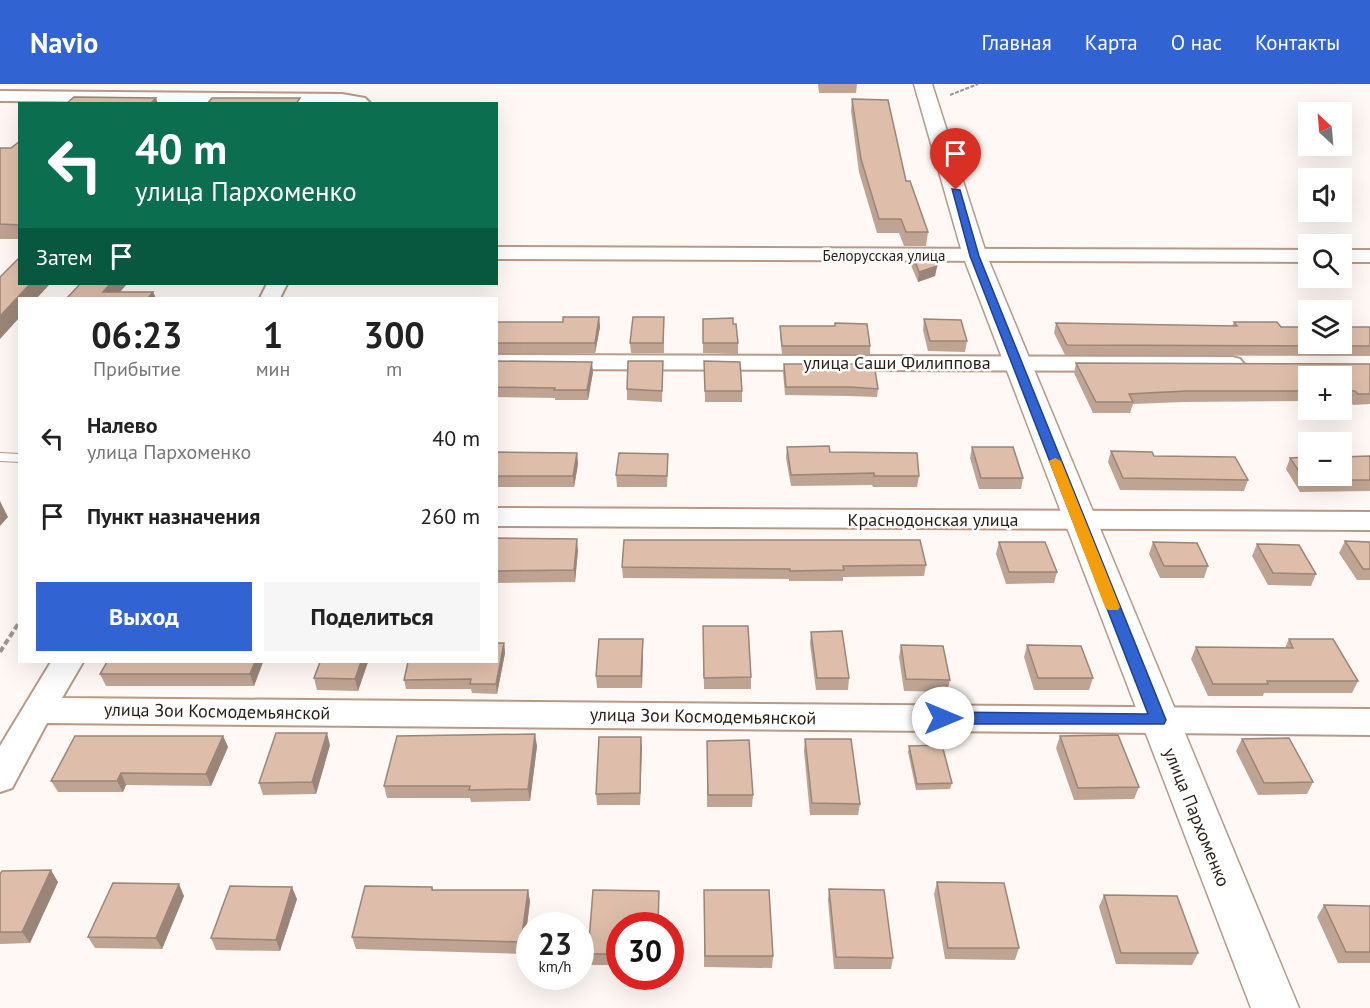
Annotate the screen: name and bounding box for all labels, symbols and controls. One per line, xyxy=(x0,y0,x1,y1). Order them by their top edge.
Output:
text: Navio xyxy=(30,24,98,61)
text: Главная xyxy=(981,29,1052,56)
text: Карта xyxy=(1085,29,1138,56)
text: О нас xyxy=(1171,29,1222,56)
text: Контакты xyxy=(1255,29,1340,56)
north arrow xyxy=(1298,102,1352,156)
map controls xyxy=(1298,102,1352,486)
text: 40 m xyxy=(135,121,227,176)
icon: left xyxy=(36,126,114,204)
pin xyxy=(930,128,981,190)
icon: arrive xyxy=(939,137,972,170)
button: sound xyxy=(1298,168,1352,222)
text: улица Пархоменко xyxy=(135,174,357,208)
button: search xyxy=(1298,234,1352,288)
icon: arrive xyxy=(105,240,138,273)
text: Затем xyxy=(36,243,93,271)
street label: Белорусская улица xyxy=(822,246,946,265)
button: layers xyxy=(1298,300,1352,354)
text: 06:23 xyxy=(91,311,183,358)
text: 1 xyxy=(263,311,283,358)
text: 300 xyxy=(364,311,425,358)
street label: улица Саши Филиппова xyxy=(803,351,991,374)
text: Прибытие xyxy=(93,356,181,382)
text: мин xyxy=(256,356,290,382)
text: m xyxy=(386,356,402,382)
button: + xyxy=(1298,366,1352,420)
text: Налево xyxy=(87,411,158,439)
icon: left xyxy=(36,422,69,455)
text: 40 m xyxy=(432,424,480,452)
button: − xyxy=(1298,432,1352,486)
text: улица Пархоменко xyxy=(87,439,251,465)
icon: arrive xyxy=(36,500,69,533)
text: Пункт назначения xyxy=(87,502,260,530)
text: 260 m xyxy=(420,502,480,530)
street label: Краснодонская улица xyxy=(848,508,1018,531)
button: Выход xyxy=(36,582,252,651)
button: Поделиться xyxy=(264,582,480,651)
position arrow xyxy=(911,686,975,750)
street label: улица Зои Космодемьянской xyxy=(104,698,330,724)
street label: улица Зои Космодемьянской xyxy=(590,703,816,729)
street label: улица Пархоменко xyxy=(1159,744,1235,890)
speed limit sign: 30 xyxy=(606,912,684,990)
text: 23 xyxy=(538,924,572,963)
text: km/h xyxy=(539,957,571,976)

